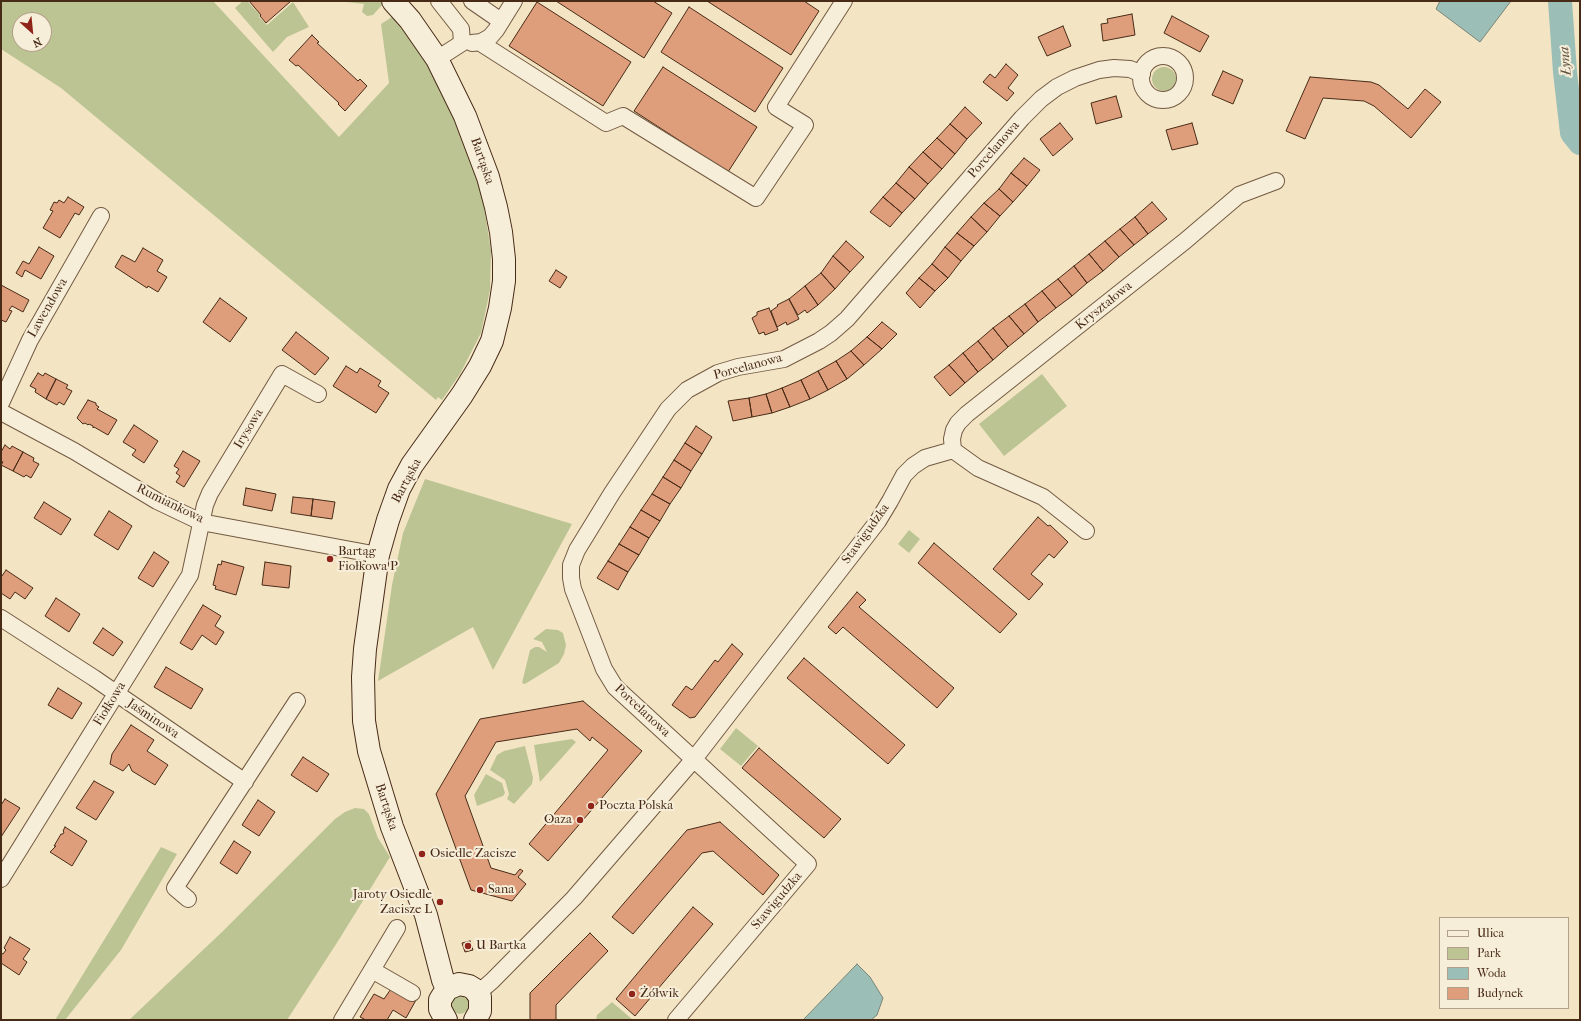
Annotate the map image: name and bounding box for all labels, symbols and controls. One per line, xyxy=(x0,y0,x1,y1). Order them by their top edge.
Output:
north arrow xyxy=(12,12,52,52)
text: N xyxy=(31,35,44,50)
water label: Łyna xyxy=(1556,46,1576,76)
street label: Porcelanowa xyxy=(965,118,1023,182)
street label: Bartąska xyxy=(467,136,497,186)
street label: Lawendowa xyxy=(25,276,71,340)
street label: Kryształowa xyxy=(1073,278,1135,334)
street label: Porcelanowa xyxy=(712,350,784,384)
street label: Irysowa xyxy=(231,406,267,452)
street label: Bartąska xyxy=(389,456,425,506)
street label: Rumiankowa xyxy=(134,481,206,527)
street label: Stawigudzka xyxy=(839,501,893,567)
place label: Bartąg Fiołkowa P xyxy=(338,544,398,575)
marker: Bartąg Fiołkowa P xyxy=(325,554,335,564)
street label: Fiołkowa xyxy=(90,679,130,729)
street label: Porcelanowa xyxy=(611,681,673,741)
street label: Jaśminowa xyxy=(124,696,182,742)
street label: Bartąska xyxy=(371,782,401,832)
place label: Poczta Polska xyxy=(599,798,673,814)
marker: Poczta Polska xyxy=(586,801,596,811)
place label: Oaza xyxy=(544,812,572,828)
marker: Oaza xyxy=(575,815,585,825)
place label: Osiedle Zacisze xyxy=(430,846,516,862)
marker: Osiedle Zacisze xyxy=(417,849,427,859)
street label: Stawigudzka xyxy=(748,869,806,933)
place label: Sana xyxy=(488,882,514,898)
marker: Sana xyxy=(475,885,485,895)
place label: Jaroty Osiedle Zacisze L xyxy=(353,887,432,918)
marker: Jaroty Osiedle Zacisze L xyxy=(435,897,445,907)
legend xyxy=(1439,917,1569,1009)
text: Ulica xyxy=(1477,926,1504,940)
place label: U Bartka xyxy=(476,938,526,954)
marker: U Bartka xyxy=(463,941,473,951)
text: Park xyxy=(1477,946,1501,960)
text: Woda xyxy=(1477,966,1506,980)
place label: Żółwik xyxy=(640,986,679,1002)
text: Budynek xyxy=(1477,986,1523,1000)
marker: Żółwik xyxy=(627,989,637,999)

